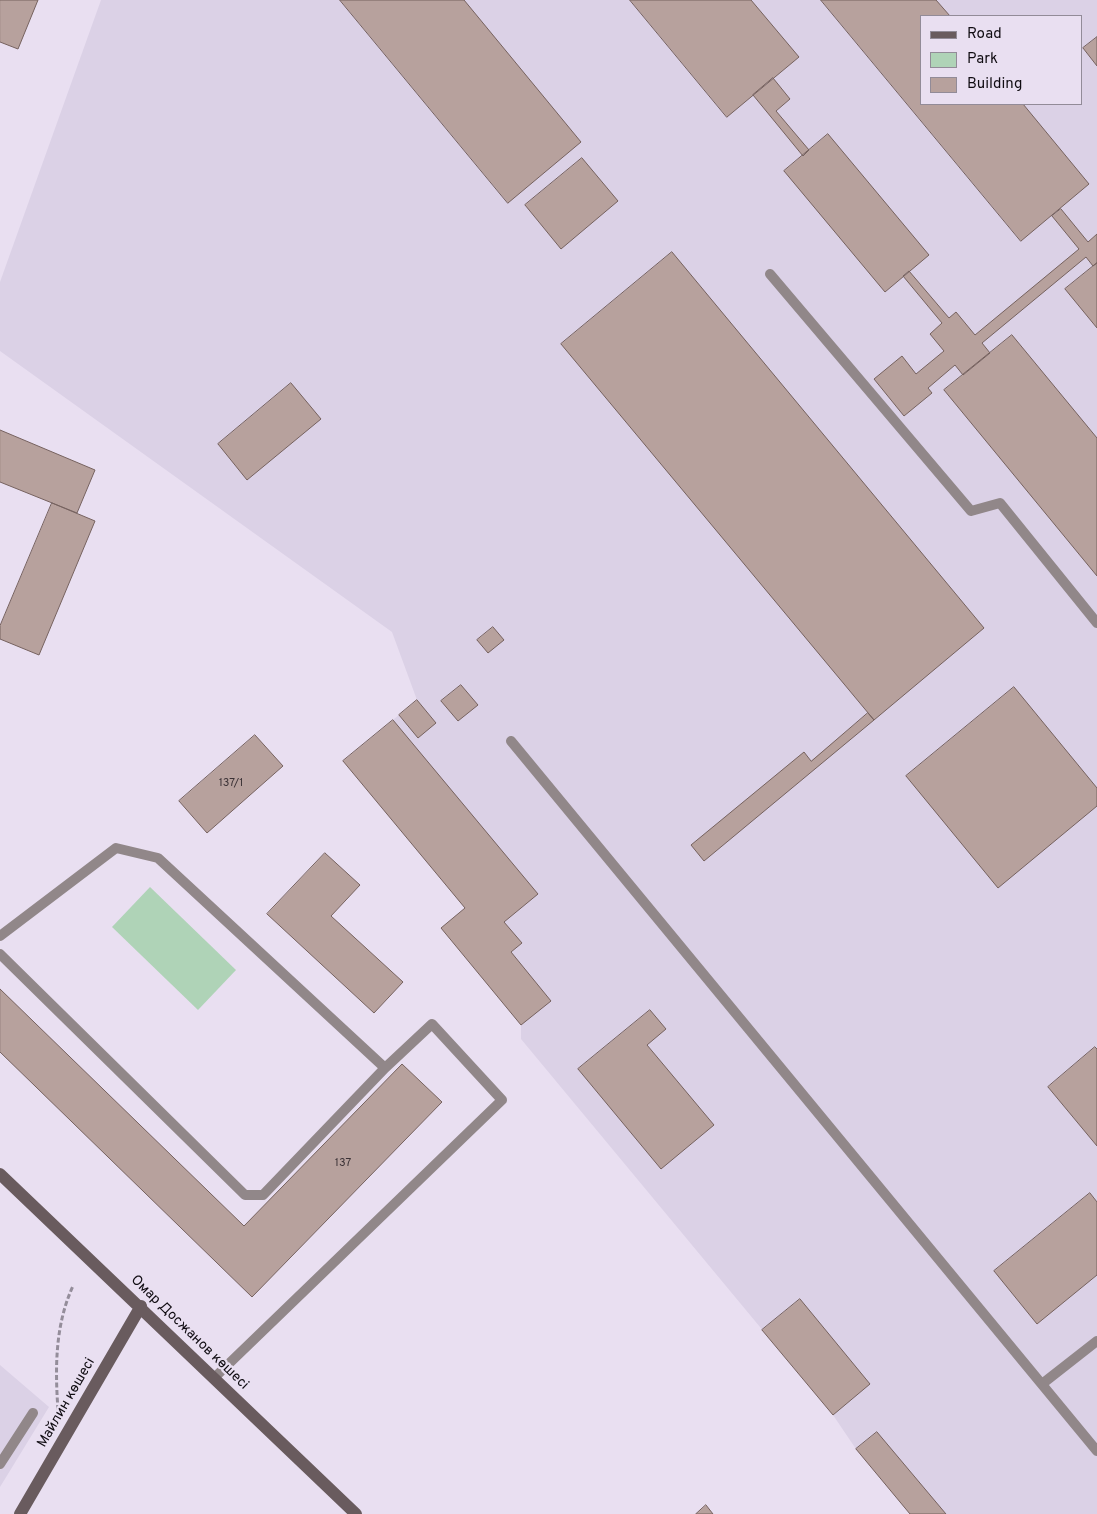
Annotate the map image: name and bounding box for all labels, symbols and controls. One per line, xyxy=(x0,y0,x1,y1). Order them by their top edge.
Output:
legend xyxy=(920,15,1082,105)
text: Road xyxy=(967,25,1002,44)
text: Park xyxy=(967,50,998,69)
text: Building xyxy=(967,75,1022,94)
house number: 137/1 xyxy=(219,777,243,791)
house number: 137 xyxy=(335,1157,351,1171)
street label: Омар Досжанов көшесі xyxy=(126,1272,252,1394)
street label: Майлин көшесі xyxy=(35,1355,99,1451)

